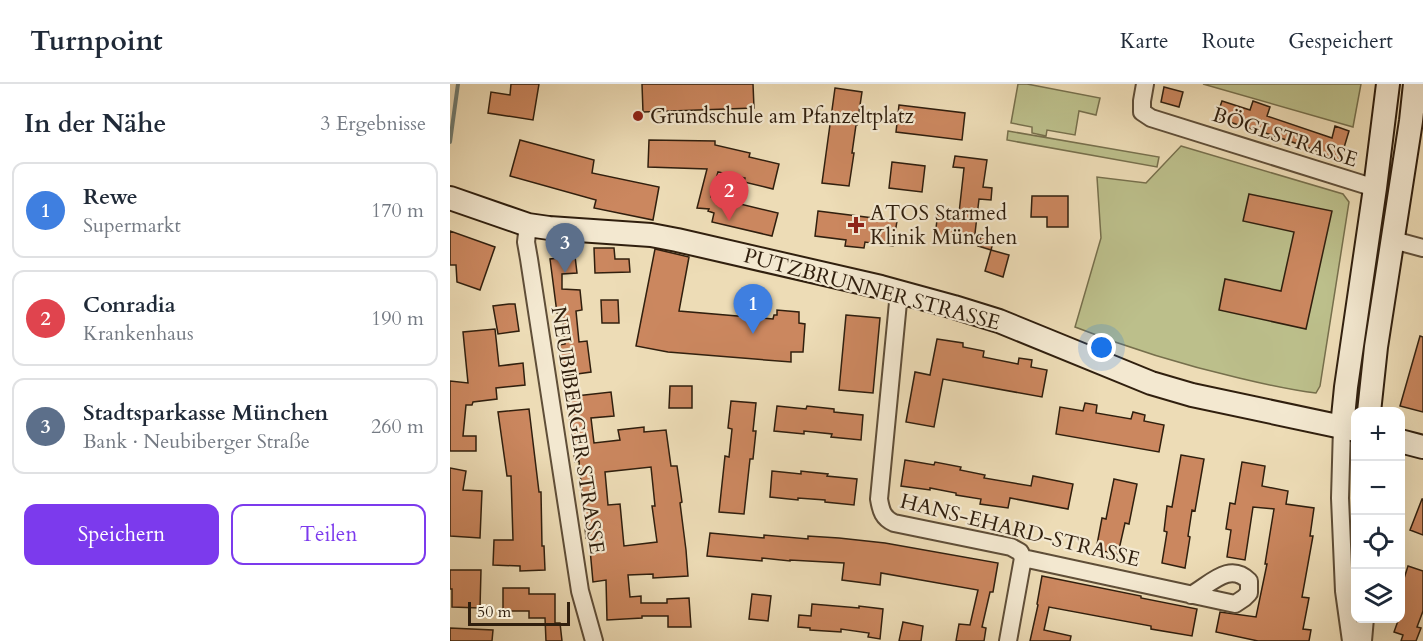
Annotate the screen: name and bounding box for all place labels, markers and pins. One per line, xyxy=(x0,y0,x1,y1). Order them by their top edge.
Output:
place label: Grundschule am Pfanzeltplatz xyxy=(650,102,915,131)
marker: Grundschule am Pfanzeltplatz xyxy=(631,109,645,123)
pin: 2 xyxy=(710,172,748,221)
place label: ATOS Starmed Klinik München xyxy=(870,199,1017,252)
marker: ATOS Starmed Klinik München xyxy=(847,216,865,234)
pin: 3 xyxy=(546,224,584,273)
pin: 1 xyxy=(734,284,772,334)

